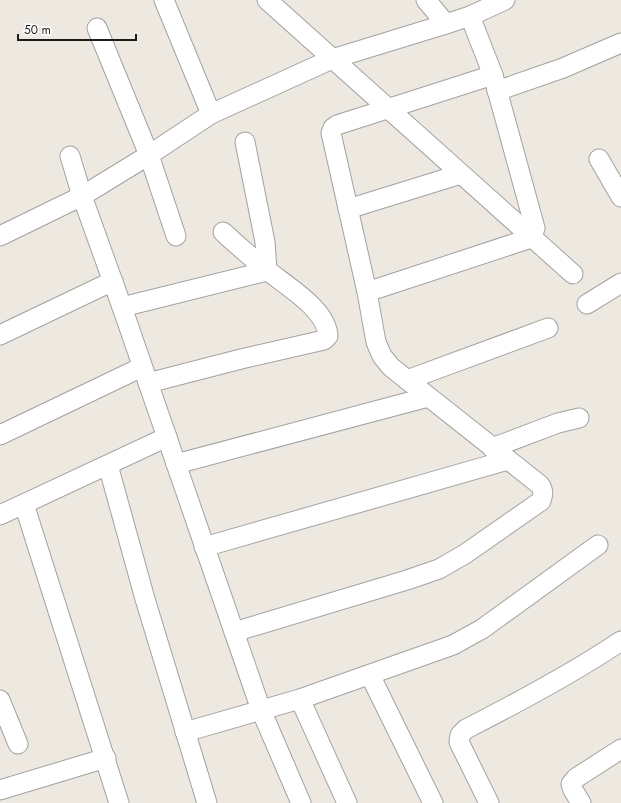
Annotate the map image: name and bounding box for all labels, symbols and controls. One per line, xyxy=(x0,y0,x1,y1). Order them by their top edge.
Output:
scale bar xyxy=(18,16,136,42)
text: 50 m xyxy=(24,21,51,39)

